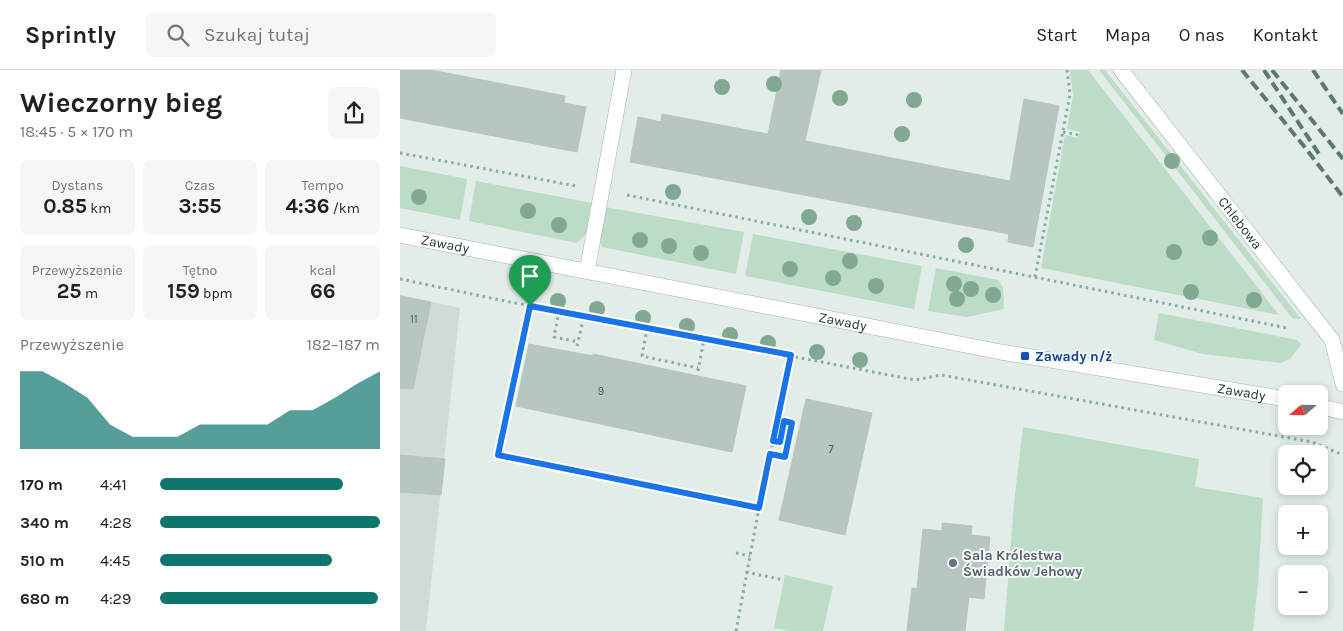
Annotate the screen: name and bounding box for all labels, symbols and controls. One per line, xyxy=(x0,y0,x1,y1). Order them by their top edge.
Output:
search box xyxy=(146,12,496,57)
text: Sprintly xyxy=(25,21,116,49)
icon: search xyxy=(164,21,192,49)
text: Szukaj tutaj xyxy=(204,24,310,46)
text: Start xyxy=(1036,24,1077,46)
text: Mapa xyxy=(1105,24,1151,46)
text: O nas xyxy=(1179,24,1225,46)
text: Kontakt xyxy=(1253,24,1318,46)
text: Wieczorny bieg xyxy=(20,86,222,119)
button: share xyxy=(328,87,380,139)
text: 18:45 · 5 × 170 m xyxy=(20,122,133,141)
text: Dystans xyxy=(51,177,103,194)
text: Czas xyxy=(185,177,215,194)
text: Tempo xyxy=(302,177,344,194)
text: 0.85 xyxy=(43,194,87,218)
text: 3:55 xyxy=(178,194,222,218)
text: 4:36 xyxy=(285,194,329,218)
street label: Chlebowa xyxy=(1214,194,1266,253)
text: km xyxy=(87,200,111,217)
text: /km xyxy=(329,200,360,217)
street label: Zawady xyxy=(420,231,471,257)
pin xyxy=(509,255,551,306)
text: Przewyższenie xyxy=(32,262,123,279)
text: Tętno xyxy=(183,262,217,279)
text: kcal xyxy=(309,262,336,279)
icon: arrive xyxy=(516,262,544,290)
text: 25 xyxy=(57,279,82,303)
text: 159 xyxy=(167,279,200,303)
text: 66 xyxy=(310,279,335,303)
text: m xyxy=(82,285,98,302)
text: bpm xyxy=(200,285,233,302)
street label: Zawady xyxy=(817,309,869,335)
house number: 11 xyxy=(410,313,418,326)
text: Przewyższenie xyxy=(20,335,124,354)
text: 182–187 m xyxy=(307,335,380,354)
place label: Zawady n/ż xyxy=(1035,348,1112,365)
marker: Zawady n/ż xyxy=(1019,350,1031,362)
street label: Zawady xyxy=(1216,380,1267,405)
house number: 9 xyxy=(598,385,604,398)
north arrow xyxy=(1278,385,1328,435)
map controls xyxy=(1278,385,1328,615)
house number: 7 xyxy=(828,443,834,456)
button: locate xyxy=(1278,445,1328,495)
text: 170 m xyxy=(20,475,63,494)
text: 4:41 xyxy=(100,475,127,494)
button: + xyxy=(1278,505,1328,555)
text: 340 m xyxy=(20,513,69,532)
text: 4:28 xyxy=(100,513,132,532)
place label: Sala Królestwa Świadków Jehowy xyxy=(963,547,1082,580)
text: 510 m xyxy=(20,551,64,570)
text: 4:45 xyxy=(100,551,131,570)
marker: Sala Królestwa Świadków Jehowy xyxy=(947,557,959,569)
button: − xyxy=(1278,565,1328,615)
text: 680 m xyxy=(20,589,69,608)
text: 4:29 xyxy=(100,589,131,608)

